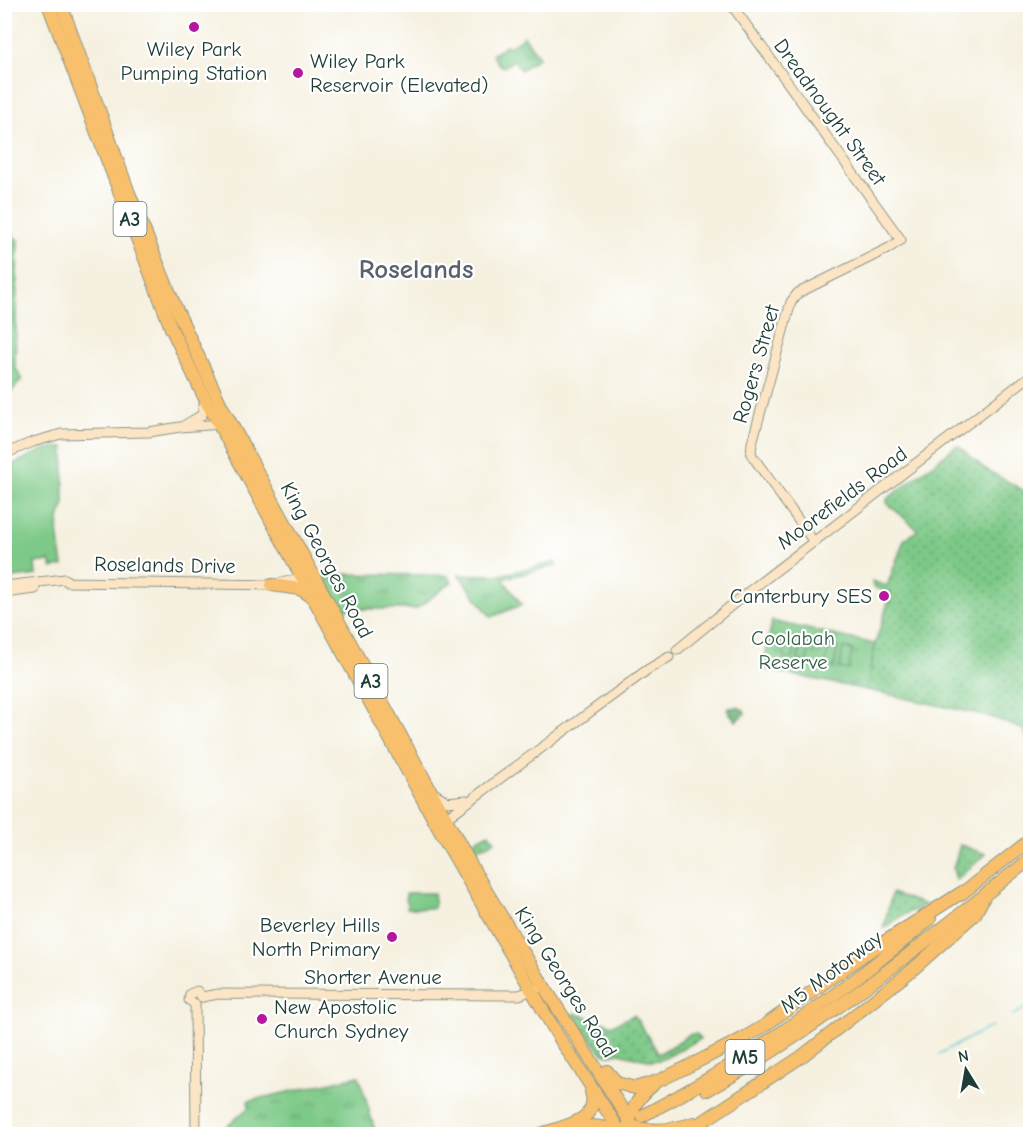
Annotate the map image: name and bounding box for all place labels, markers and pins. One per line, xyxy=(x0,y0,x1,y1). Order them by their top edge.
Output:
marker: Wiley Park Pumping Station xyxy=(187,20,201,34)
place label: Wiley Park Pumping Station xyxy=(121,37,267,85)
place label: Wiley Park Reservoir (Elevated) xyxy=(310,49,488,97)
marker: Wiley Park Reservoir (Elevated) xyxy=(291,66,305,80)
place label: Canterbury SES xyxy=(730,584,872,608)
marker: Canterbury SES xyxy=(877,589,891,603)
place label: Beverley Hills North Primary xyxy=(252,913,381,961)
marker: Beverley Hills North Primary xyxy=(385,930,399,944)
place label: New Apostolic Church Sydney xyxy=(274,995,409,1043)
marker: New Apostolic Church Sydney xyxy=(255,1012,269,1026)

